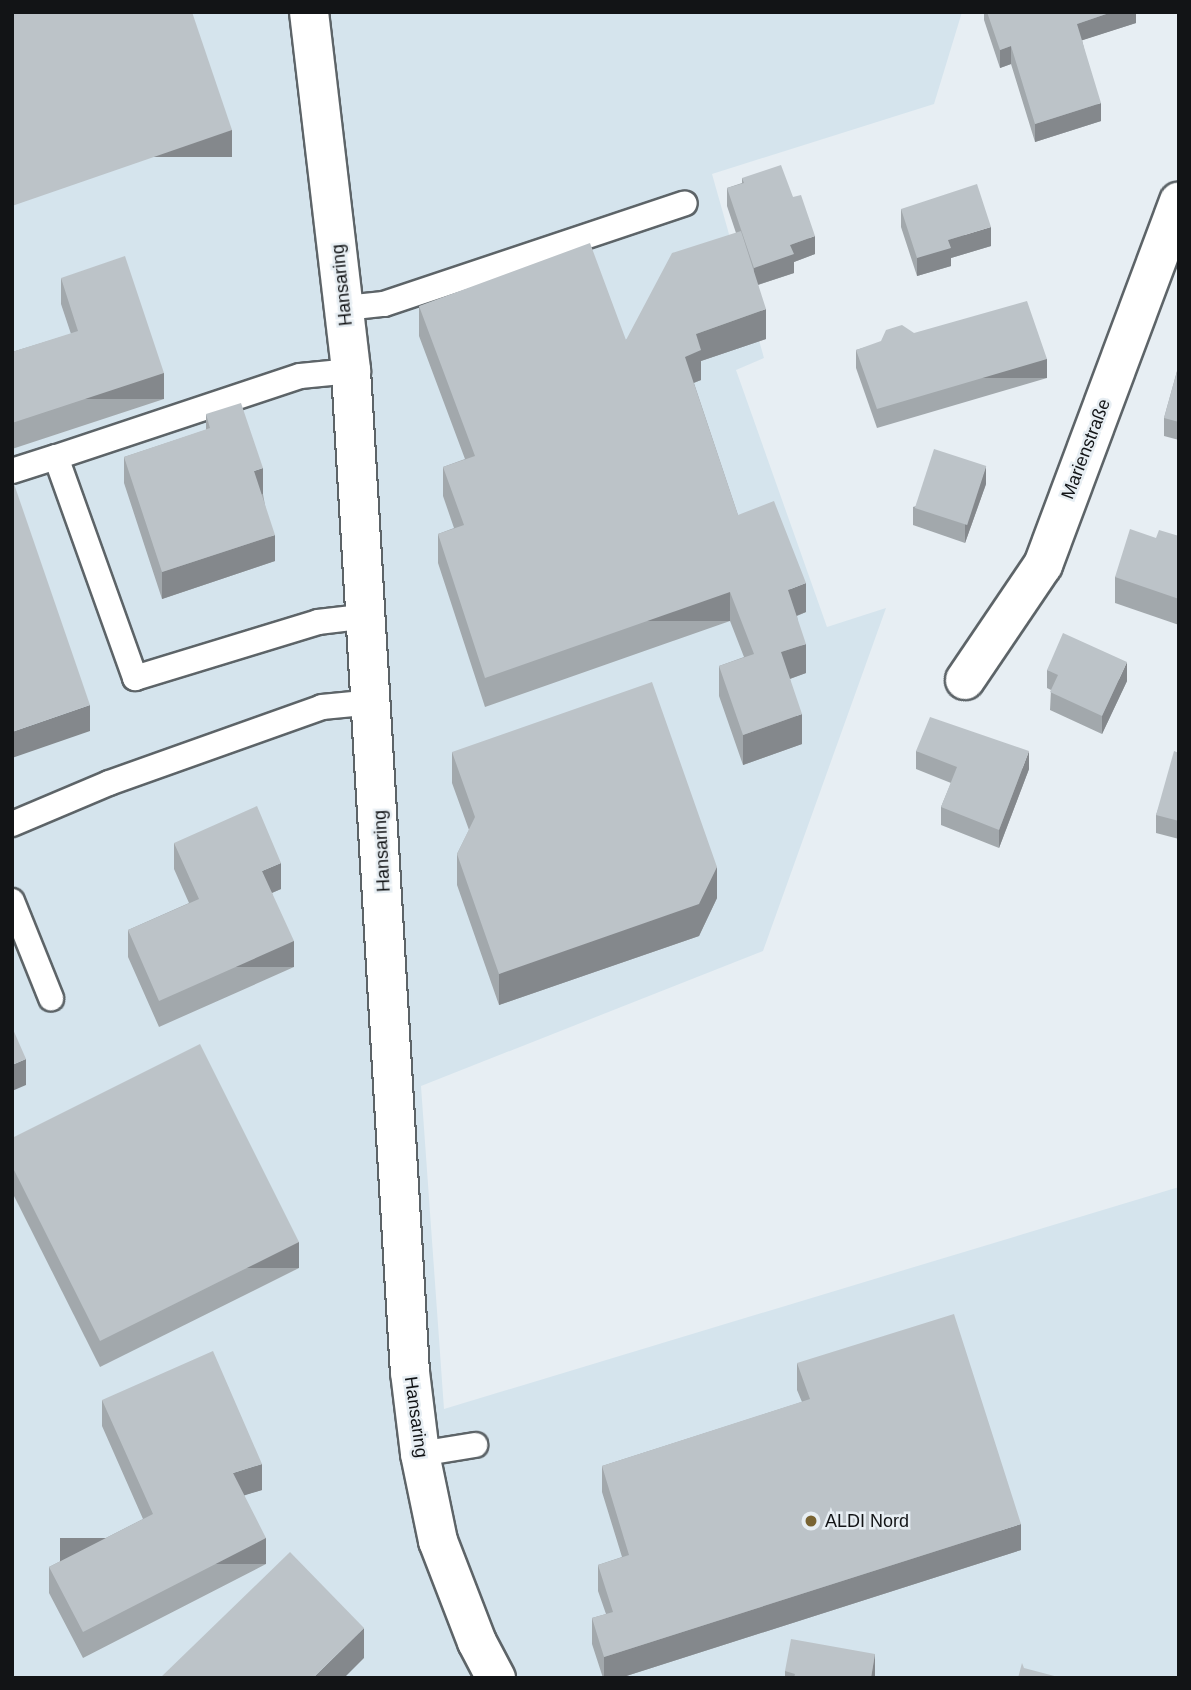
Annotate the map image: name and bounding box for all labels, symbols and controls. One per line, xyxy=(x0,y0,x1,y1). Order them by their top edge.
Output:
street label: Hansaring xyxy=(327,243,357,327)
street label: Marienstraße xyxy=(1057,396,1115,502)
street label: Hansaring xyxy=(369,809,395,893)
street label: Hansaring xyxy=(400,1375,432,1459)
place label: ALDI Nord xyxy=(825,1510,909,1532)
marker: ALDI Nord xyxy=(803,1513,819,1529)

